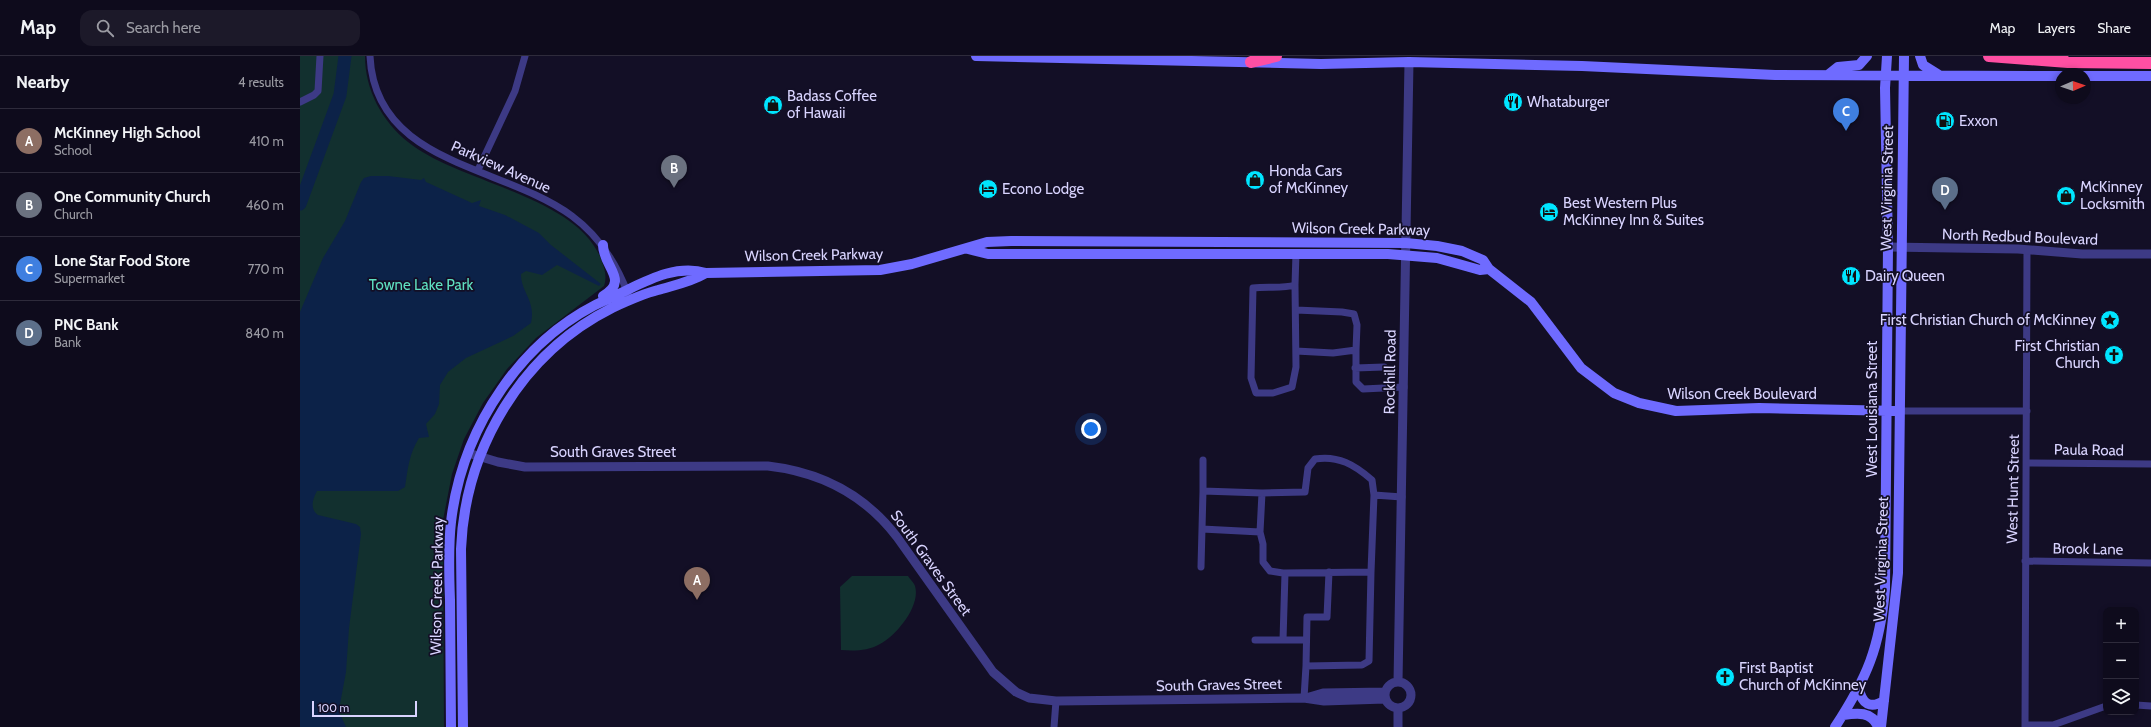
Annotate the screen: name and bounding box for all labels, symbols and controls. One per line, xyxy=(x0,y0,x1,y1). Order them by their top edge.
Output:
search box xyxy=(80,10,360,46)
text: Map xyxy=(20,16,56,39)
icon: search xyxy=(94,17,116,39)
text: Search here xyxy=(126,19,201,37)
text: Map xyxy=(1990,19,2015,37)
text: Layers xyxy=(2037,19,2075,37)
text: Share xyxy=(2097,19,2131,37)
north arrow xyxy=(2055,68,2091,104)
text: Nearby xyxy=(16,72,69,92)
text: 4 results xyxy=(238,74,284,90)
place label: Badass Coffee of Hawaii xyxy=(787,87,877,122)
restaurant icon: Whataburger xyxy=(1502,91,1524,113)
place label: Whataburger xyxy=(1527,93,1610,111)
shop icon: Badass Coffee of Hawaii xyxy=(762,94,784,116)
pin: C xyxy=(1833,98,1859,131)
fuel station icon: Exxon xyxy=(1934,110,1956,132)
place label: Exxon xyxy=(1959,112,1998,130)
text: McKinney High School xyxy=(54,124,200,142)
street label: West Virginia Street xyxy=(1877,125,1897,251)
text: A xyxy=(25,133,33,149)
text: 410 m xyxy=(249,133,284,149)
street label: Parkview Avenue xyxy=(448,137,554,197)
text: School xyxy=(54,142,92,158)
pin: B xyxy=(661,155,687,188)
place label: Honda Cars of McKinney xyxy=(1269,162,1349,197)
shop icon: Honda Cars of McKinney xyxy=(1244,169,1266,191)
pin: D xyxy=(1932,177,1958,210)
hotel icon: Econo Lodge xyxy=(977,178,999,200)
place label: McKinney Locksmith xyxy=(2080,178,2145,213)
place label: Econo Lodge xyxy=(1002,180,1084,198)
shop icon: McKinney Locksmith xyxy=(2055,185,2077,207)
text: One Community Church xyxy=(54,188,211,206)
place label: Best Western Plus McKinney Inn & Suites xyxy=(1563,194,1704,229)
text: B xyxy=(25,197,33,213)
text: 460 m xyxy=(246,197,284,213)
hotel icon: Best Western Plus McKinney Inn & Suites xyxy=(1538,201,1560,223)
text: Church xyxy=(54,206,93,222)
street label: Wilson Creek Parkway xyxy=(1292,219,1431,239)
street label: North Redbud Boulevard xyxy=(1942,225,2098,249)
street label: Wilson Creek Parkway xyxy=(745,245,884,265)
text: Lone Star Food Store xyxy=(54,252,190,270)
text: C xyxy=(25,261,33,277)
text: 770 m xyxy=(248,261,284,277)
restaurant icon: Dairy Queen xyxy=(1840,265,1862,287)
place label: Dairy Queen xyxy=(1865,267,1945,285)
text: Supermarket xyxy=(54,270,125,286)
park label: Towne Lake Park xyxy=(369,276,474,294)
place icon: First Christian Church of McKinney xyxy=(2099,309,2121,331)
place label: First Christian Church of McKinney xyxy=(1880,311,2096,329)
text: PNC Bank xyxy=(54,316,118,334)
text: D xyxy=(24,325,34,341)
text: 840 m xyxy=(245,325,284,341)
street label: Rockhill Road xyxy=(1380,329,1400,415)
text: Bank xyxy=(54,334,81,350)
place label: First Christian Church xyxy=(2014,337,2100,372)
street label: West Louisiana Street xyxy=(1863,341,1881,477)
church icon: First Christian Church xyxy=(2103,344,2125,366)
street label: Wilson Creek Boulevard xyxy=(1667,385,1817,403)
your location xyxy=(1081,419,1101,439)
street label: West Hunt Street xyxy=(2003,434,2023,544)
street label: Paula Road xyxy=(2054,440,2124,460)
street label: South Graves Street xyxy=(550,443,676,461)
street label: West Virginia Street xyxy=(1870,496,1892,622)
street label: South Graves Street xyxy=(887,507,975,619)
street label: Wilson Creek Parkway xyxy=(427,516,447,655)
street label: Brook Lane xyxy=(2052,539,2124,559)
pin: A xyxy=(684,567,710,600)
map controls xyxy=(2103,607,2139,715)
button: + xyxy=(2103,607,2139,643)
button: − xyxy=(2103,643,2139,679)
place label: First Baptist Church of McKinney xyxy=(1739,659,1867,694)
church icon: First Baptist Church of McKinney xyxy=(1714,666,1736,688)
street label: South Graves Street xyxy=(1156,675,1282,695)
button: layers xyxy=(2103,679,2139,715)
scale bar xyxy=(312,699,417,718)
text: 100 m xyxy=(318,701,349,715)

